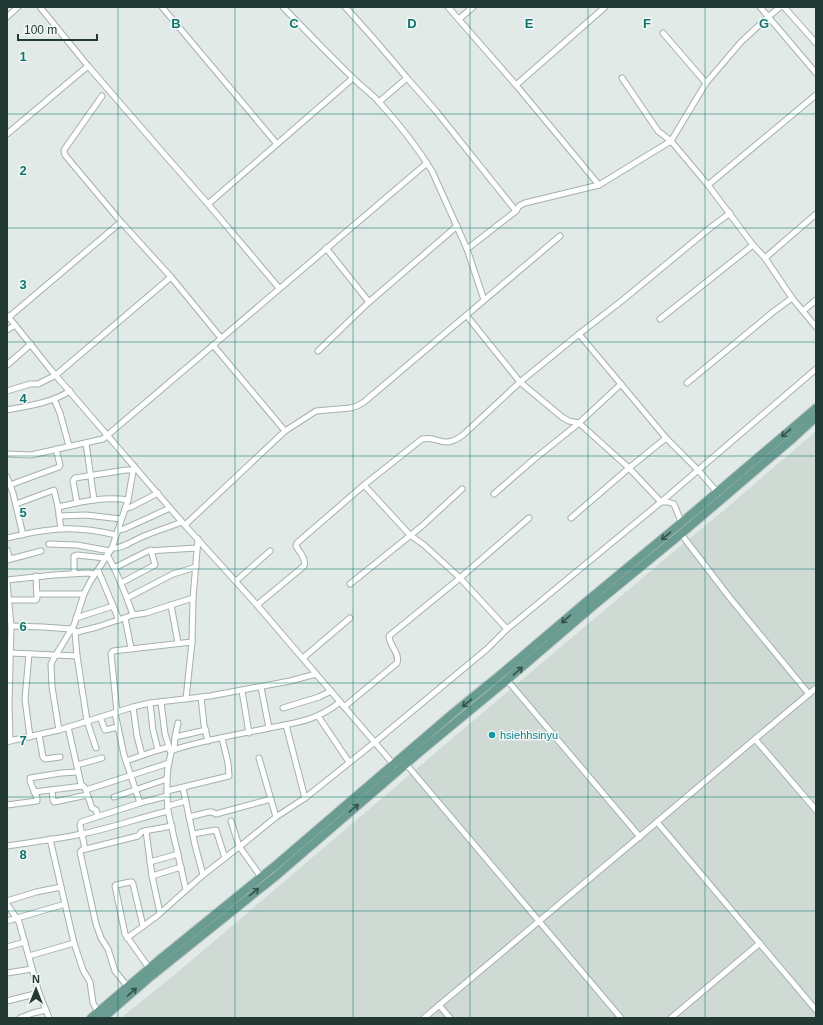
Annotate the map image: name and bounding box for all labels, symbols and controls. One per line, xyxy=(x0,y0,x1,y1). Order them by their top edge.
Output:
scale bar xyxy=(18,16,97,42)
text: B xyxy=(171,16,181,31)
text: C xyxy=(289,16,299,31)
text: D xyxy=(407,16,417,31)
text: E xyxy=(525,16,534,31)
text: F xyxy=(643,16,651,31)
text: G xyxy=(759,16,769,31)
text: 100 m xyxy=(24,23,57,37)
text: 1 xyxy=(19,49,27,64)
text: 2 xyxy=(19,163,27,178)
text: 3 xyxy=(19,277,27,292)
text: 4 xyxy=(19,391,27,406)
one-way arrow xyxy=(781,429,792,438)
text: 5 xyxy=(19,505,27,520)
one-way arrow xyxy=(660,531,671,540)
one-way arrow xyxy=(561,614,571,624)
text: 6 xyxy=(19,619,27,634)
one-way arrow xyxy=(512,666,523,675)
one-way arrow xyxy=(461,698,472,707)
place label: hsiehhsinyu xyxy=(500,729,558,741)
marker: hsiehhsinyu xyxy=(487,730,497,740)
text: 7 xyxy=(19,733,27,748)
one-way arrow xyxy=(348,804,359,813)
text: 8 xyxy=(19,847,27,862)
one-way arrow xyxy=(249,888,260,897)
north arrow xyxy=(16,969,56,1009)
text: N xyxy=(32,973,40,985)
one-way arrow xyxy=(127,988,137,997)

